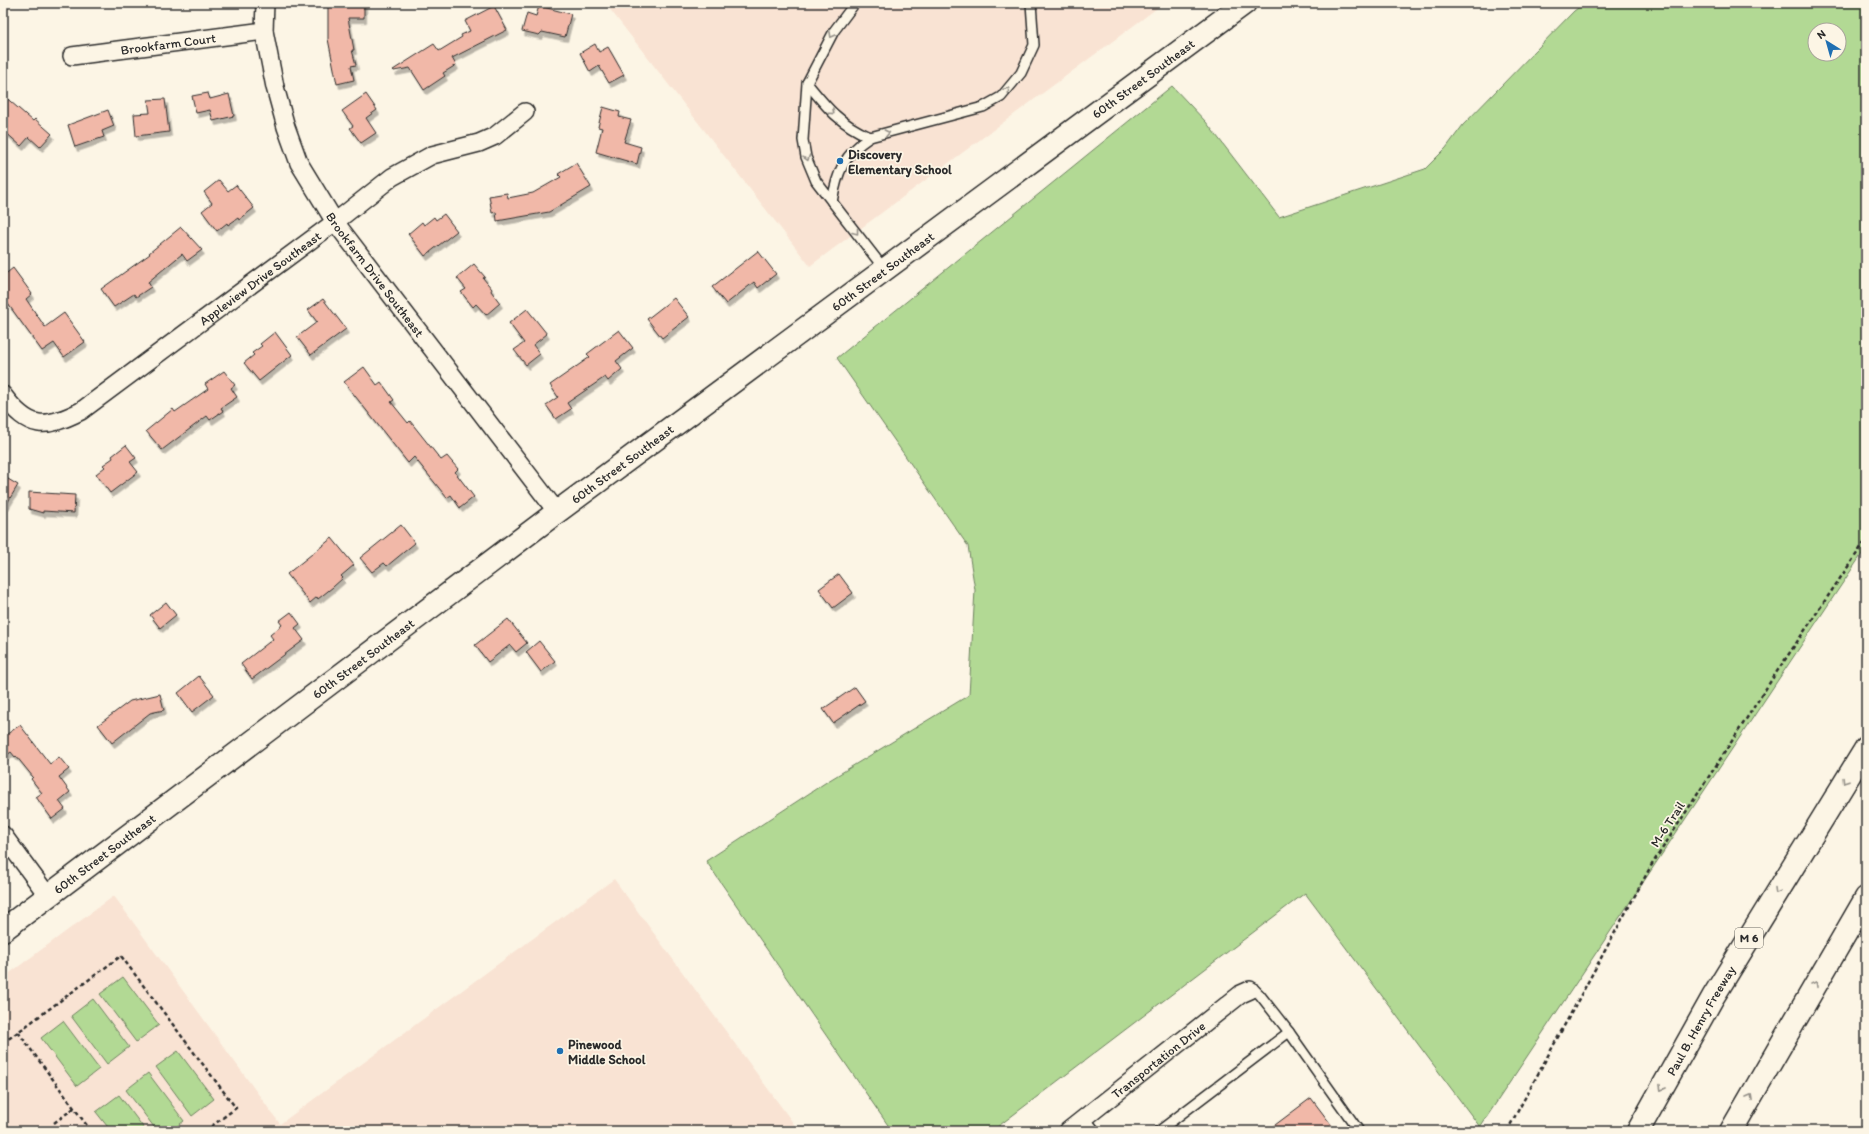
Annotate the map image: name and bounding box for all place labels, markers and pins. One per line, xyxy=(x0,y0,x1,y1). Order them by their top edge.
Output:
place label: Discovery Elementary School xyxy=(848,147,952,178)
marker: Discovery Elementary School xyxy=(835,156,845,166)
place label: Pinewood Middle School xyxy=(568,1037,646,1067)
marker: Pinewood Middle School xyxy=(555,1046,565,1056)

